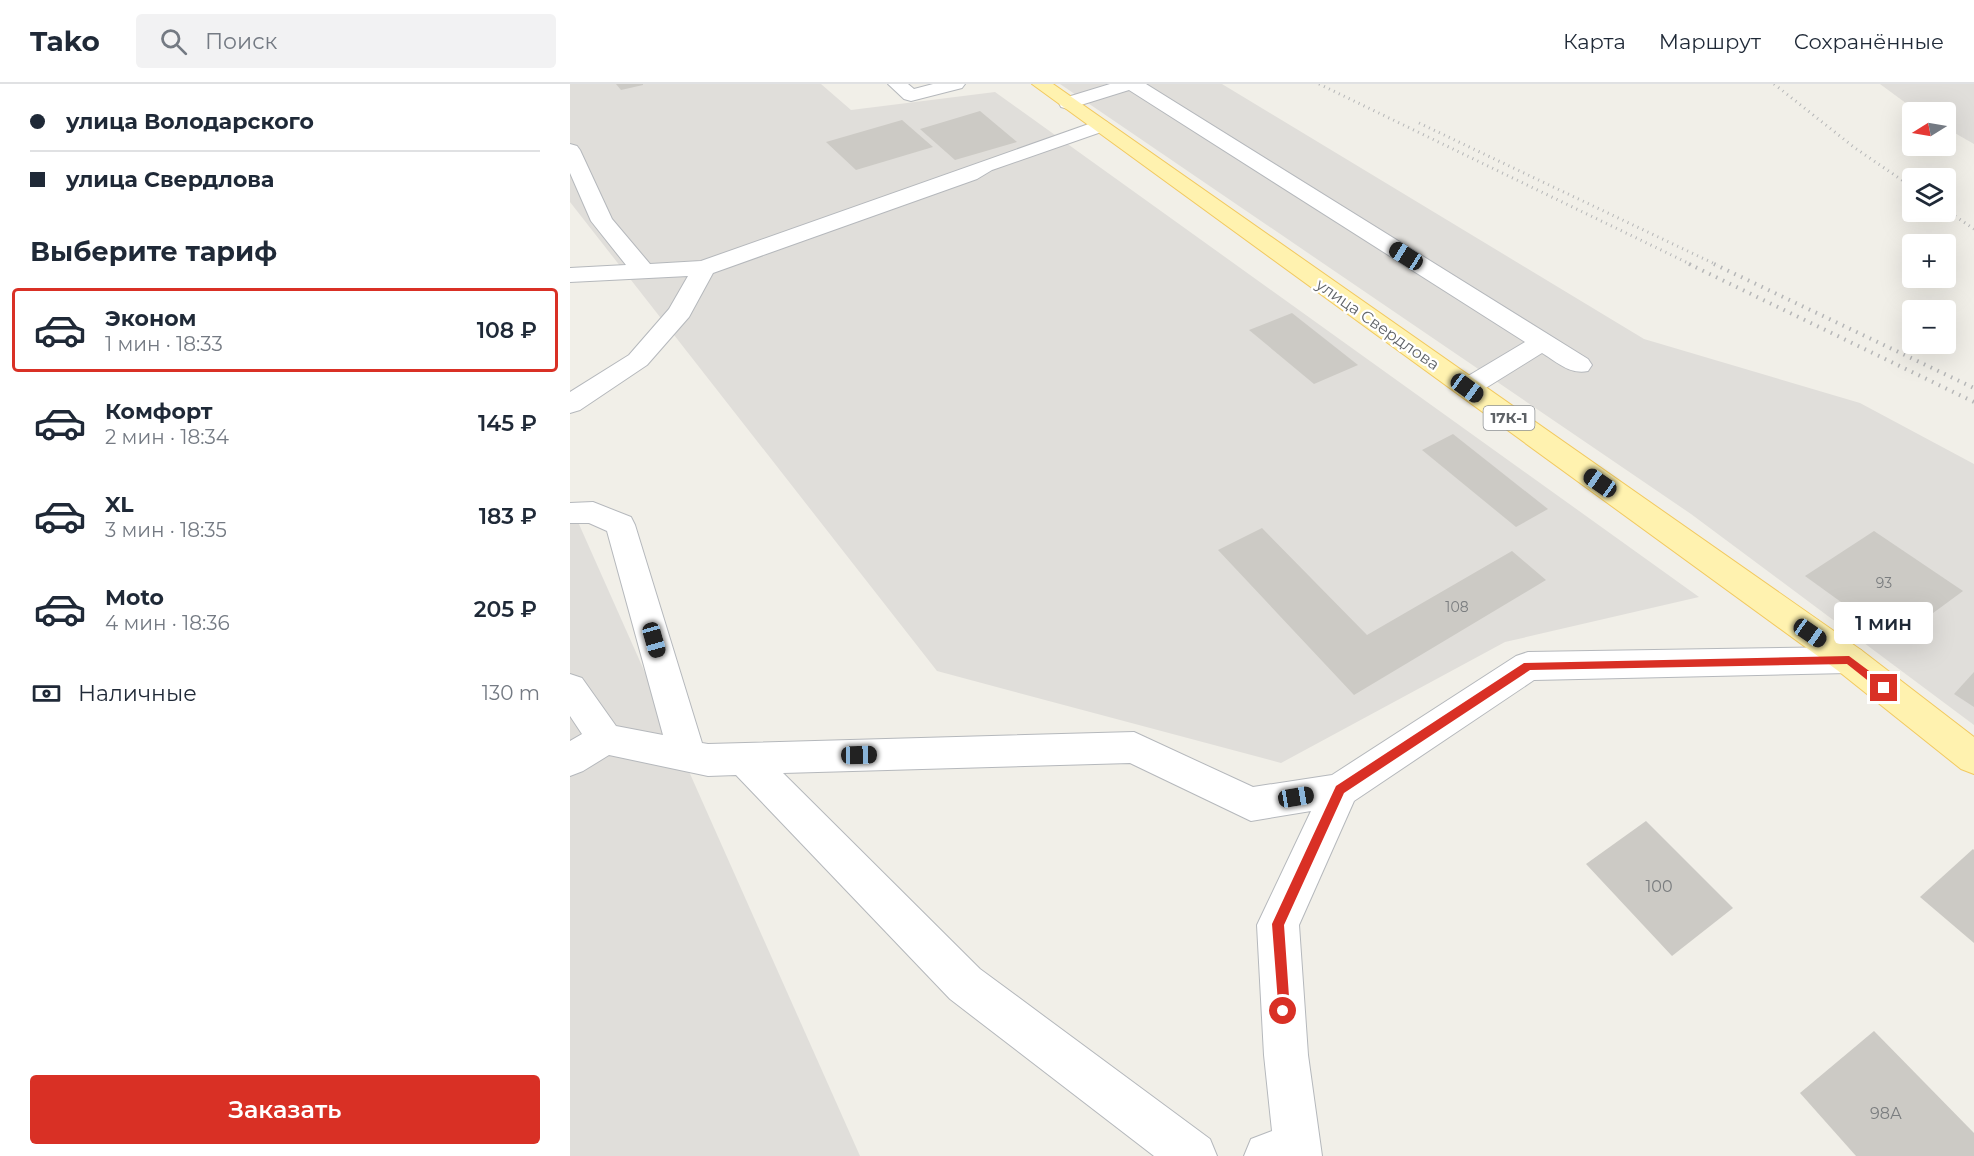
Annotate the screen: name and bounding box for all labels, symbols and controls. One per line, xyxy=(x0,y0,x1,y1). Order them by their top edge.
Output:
search box xyxy=(136,14,556,68)
text: Tako xyxy=(30,24,100,58)
icon: search xyxy=(157,25,190,58)
text: Поиск xyxy=(205,28,277,55)
text: Карта xyxy=(1563,29,1626,54)
text: Маршрут xyxy=(1659,29,1761,54)
text: Сохранённые xyxy=(1794,29,1944,54)
north arrow xyxy=(1902,102,1956,156)
map controls xyxy=(1902,102,1956,354)
text: улица Володарского xyxy=(66,108,314,135)
text: улица Свердлова xyxy=(66,166,274,193)
button: layers xyxy=(1902,168,1956,222)
button: + xyxy=(1902,234,1956,288)
text: Выберите тариф xyxy=(30,235,277,268)
car xyxy=(1386,239,1426,273)
street label: улица Свердлова xyxy=(1312,274,1443,374)
button: − xyxy=(1902,300,1956,354)
icon: car xyxy=(33,303,87,357)
text: Эконом xyxy=(105,305,196,332)
text: 108 ₽ xyxy=(477,317,537,344)
text: 1 мин · 18:33 xyxy=(105,332,223,356)
car xyxy=(1447,370,1487,406)
icon: car xyxy=(33,396,87,450)
text: Комфорт xyxy=(105,398,213,425)
road number: 17К-1 xyxy=(1484,406,1534,430)
text: 145 ₽ xyxy=(478,410,537,437)
text: 2 мин · 18:34 xyxy=(105,425,229,449)
car xyxy=(1580,465,1620,501)
icon: car xyxy=(33,489,87,543)
text: XL xyxy=(105,491,134,518)
text: 183 ₽ xyxy=(479,503,537,530)
text: 3 мин · 18:35 xyxy=(105,518,227,542)
house number: 93 xyxy=(1876,574,1892,592)
icon: car xyxy=(33,582,87,636)
text: Moto xyxy=(105,584,164,611)
text: 205 ₽ xyxy=(474,596,537,623)
house number: 108 xyxy=(1445,598,1469,616)
callout: 1 мин xyxy=(1834,601,1934,643)
text: 4 мин · 18:36 xyxy=(105,611,230,635)
text: 1 мин xyxy=(1855,611,1912,635)
car xyxy=(1790,615,1830,651)
car xyxy=(640,620,668,660)
route end xyxy=(1870,674,1897,701)
icon: cash xyxy=(30,677,63,710)
text: Наличные xyxy=(78,680,197,707)
text: 130 m xyxy=(482,681,540,705)
car xyxy=(841,746,877,764)
car xyxy=(1277,785,1315,809)
house number: 100 xyxy=(1646,877,1672,896)
route start xyxy=(1269,997,1296,1024)
button: Заказать xyxy=(30,1075,540,1144)
house number: 98А xyxy=(1870,1104,1902,1123)

